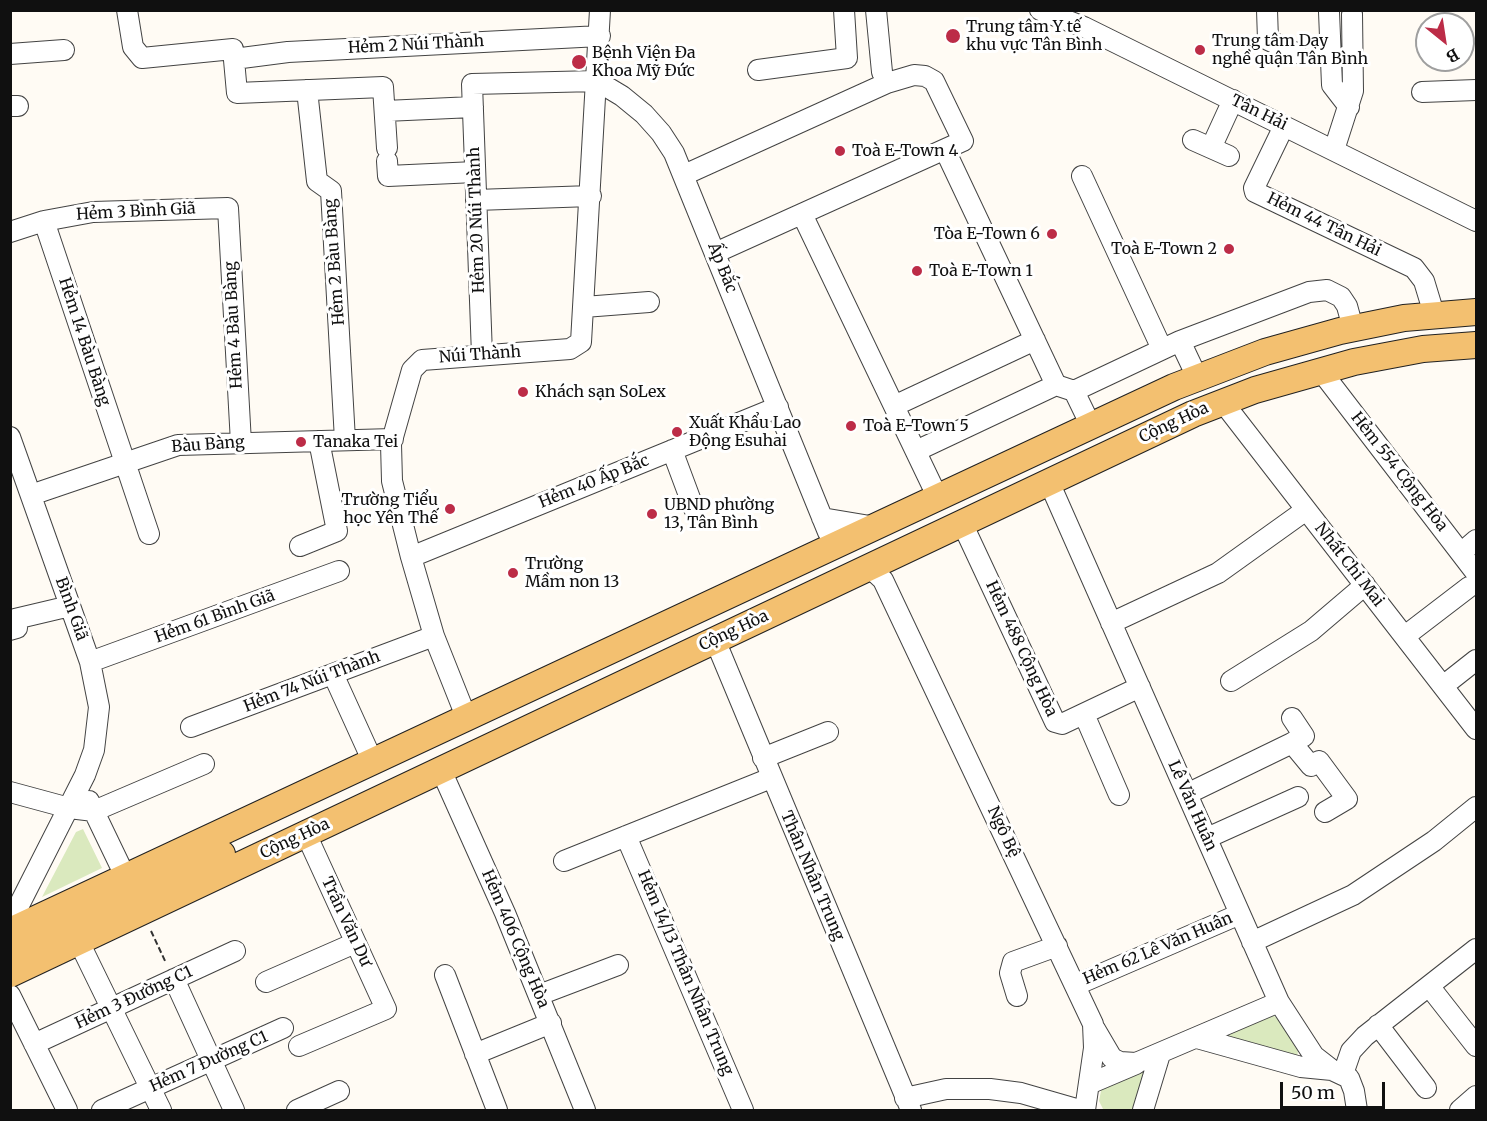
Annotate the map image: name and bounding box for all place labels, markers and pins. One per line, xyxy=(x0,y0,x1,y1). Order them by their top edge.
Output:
place label: Trung tâm Y tế khu vực Tân Bình xyxy=(966,17,1102,55)
marker: Trung tâm Y tế khu vực Tân Bình xyxy=(944,27,962,45)
place label: Trung tâm Dạy nghề quận Tân Bình xyxy=(1212,31,1368,69)
place label: Bệnh Viện Đa Khoa Mỹ Đức xyxy=(592,43,695,81)
marker: Trung tâm Dạy nghề quận Tân Bình xyxy=(1193,43,1207,57)
marker: Bệnh Viện Đa Khoa Mỹ Đức xyxy=(570,53,588,71)
place label: Toà E-Town 4 xyxy=(852,141,958,161)
marker: Toà E-Town 4 xyxy=(833,144,847,158)
place label: Tòa E-Town 6 xyxy=(934,224,1040,244)
marker: Tòa E-Town 6 xyxy=(1045,227,1059,241)
place label: Toà E-Town 2 xyxy=(1111,239,1217,259)
marker: Toà E-Town 2 xyxy=(1222,242,1236,256)
place label: Toà E-Town 1 xyxy=(929,261,1033,281)
marker: Toà E-Town 1 xyxy=(910,264,924,278)
place label: Khách sạn SoLex xyxy=(535,382,666,402)
marker: Khách sạn SoLex xyxy=(516,385,530,399)
place label: Xuất Khẩu Lao Động Esuhai xyxy=(689,413,801,451)
place label: Toà E-Town 5 xyxy=(863,416,969,436)
marker: Toà E-Town 5 xyxy=(844,419,858,433)
marker: Xuất Khẩu Lao Động Esuhai xyxy=(670,425,684,439)
place label: Tanaka Tei xyxy=(313,432,398,452)
marker: Tanaka Tei xyxy=(294,435,308,449)
place label: Trường Tiểu học Yên Thế xyxy=(341,490,438,528)
place label: UBND phường 13, Tân Bình xyxy=(664,495,774,533)
marker: Trường Tiểu học Yên Thế xyxy=(443,502,457,516)
marker: UBND phường 13, Tân Bình xyxy=(645,507,659,521)
place label: Trường Mầm non 13 xyxy=(525,554,619,592)
marker: Trường Mầm non 13 xyxy=(506,566,520,580)

